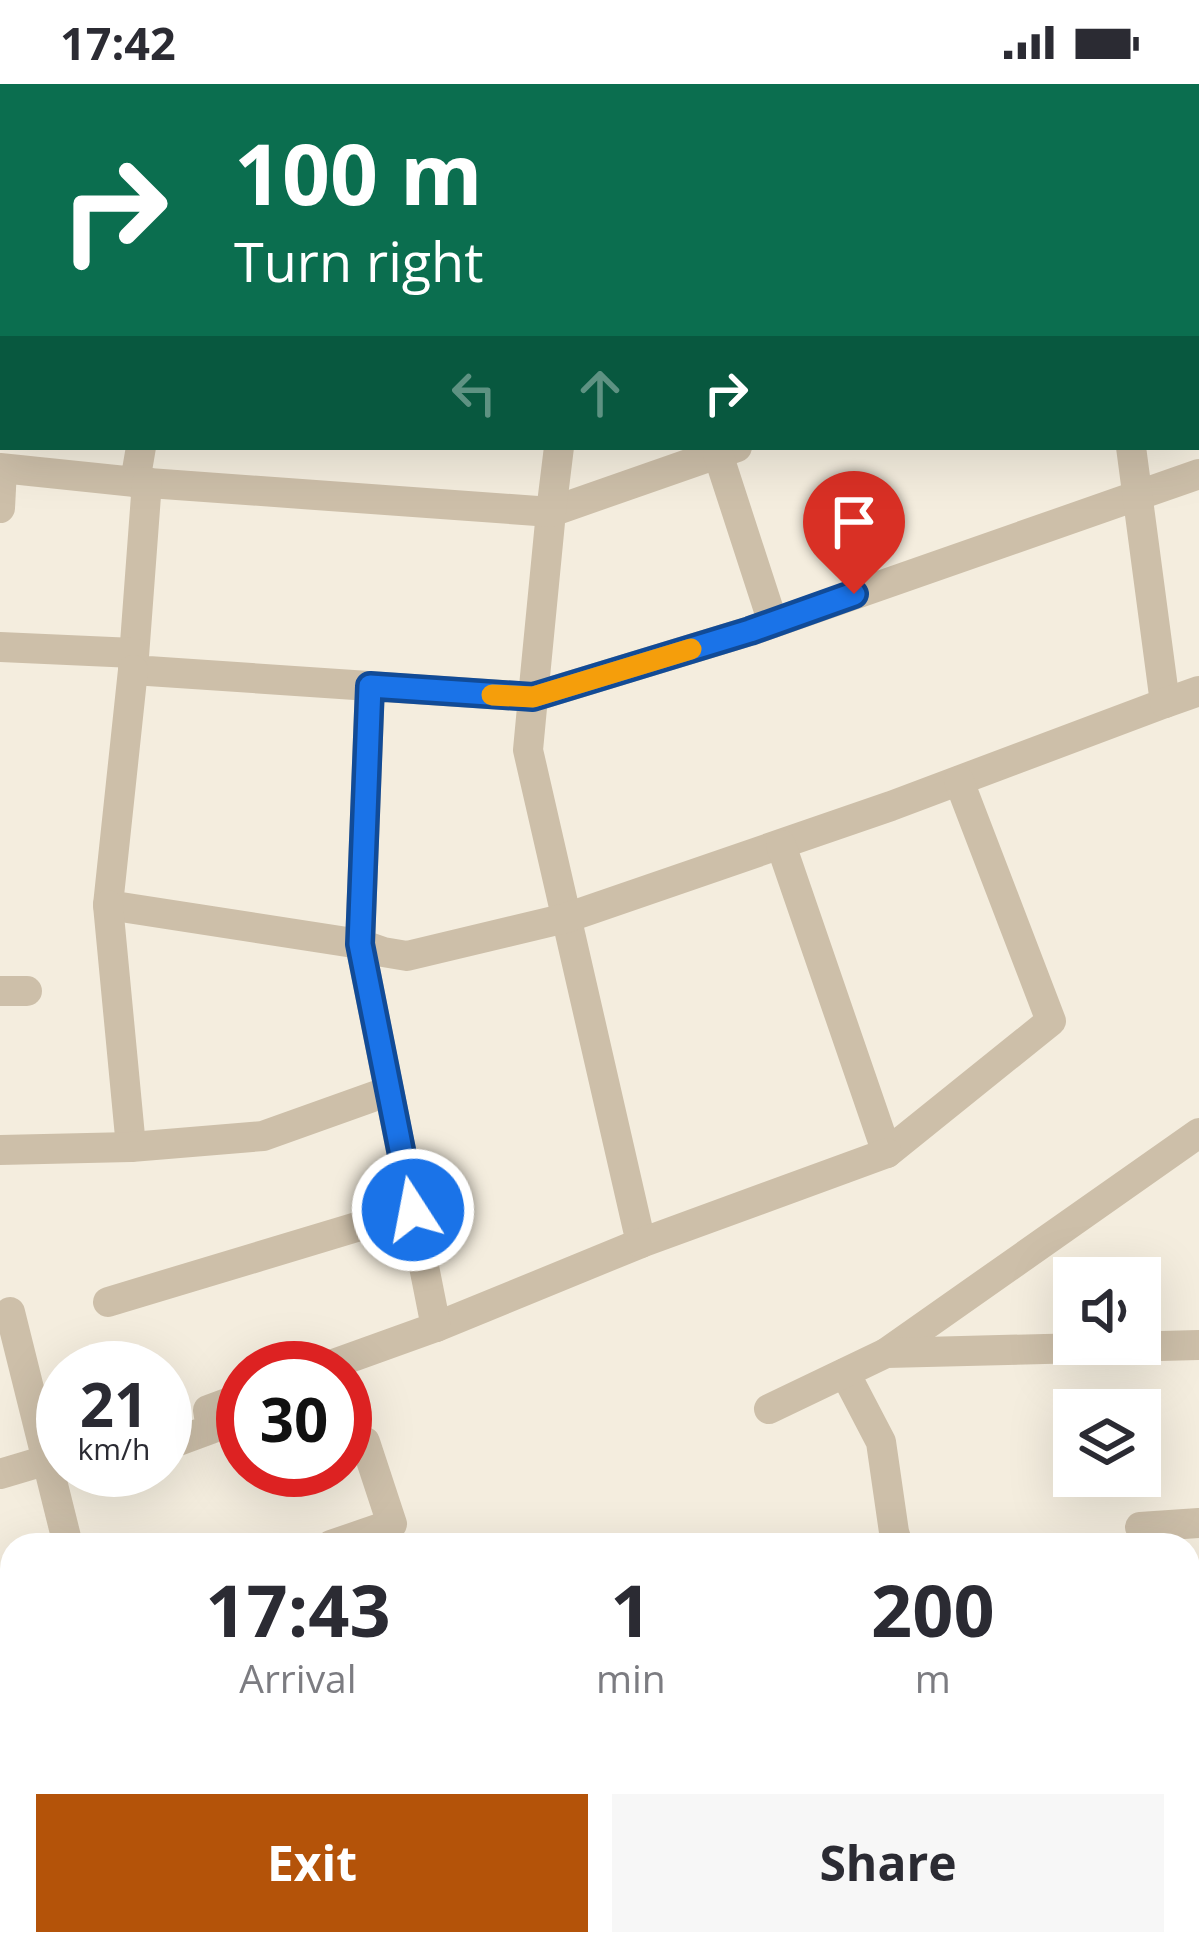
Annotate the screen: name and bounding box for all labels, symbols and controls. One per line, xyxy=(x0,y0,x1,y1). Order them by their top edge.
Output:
text: 17:42 xyxy=(60,12,176,73)
text: 100 m xyxy=(234,115,482,230)
icon: right xyxy=(36,132,192,288)
text: Turn right xyxy=(234,224,483,298)
icon: left xyxy=(441,360,507,426)
icon: ahead xyxy=(567,360,633,426)
icon: right xyxy=(693,360,759,426)
pin xyxy=(803,471,905,594)
icon: arrive xyxy=(821,489,887,555)
position arrow xyxy=(350,1147,476,1273)
map controls xyxy=(1053,1257,1161,1497)
button: sound xyxy=(1053,1257,1161,1365)
speed limit sign: 30 xyxy=(216,1341,372,1497)
text: 21 xyxy=(80,1363,148,1445)
button: layers xyxy=(1053,1389,1161,1497)
text: km/h xyxy=(78,1428,150,1469)
text: 17:43 xyxy=(205,1560,391,1658)
text: 1 xyxy=(610,1560,651,1658)
text: 200 xyxy=(871,1560,995,1658)
text: Arrival xyxy=(239,1651,357,1704)
text: min xyxy=(596,1651,666,1704)
text: m xyxy=(915,1651,951,1704)
button: Exit xyxy=(36,1794,588,1932)
button: Share xyxy=(612,1794,1164,1932)

